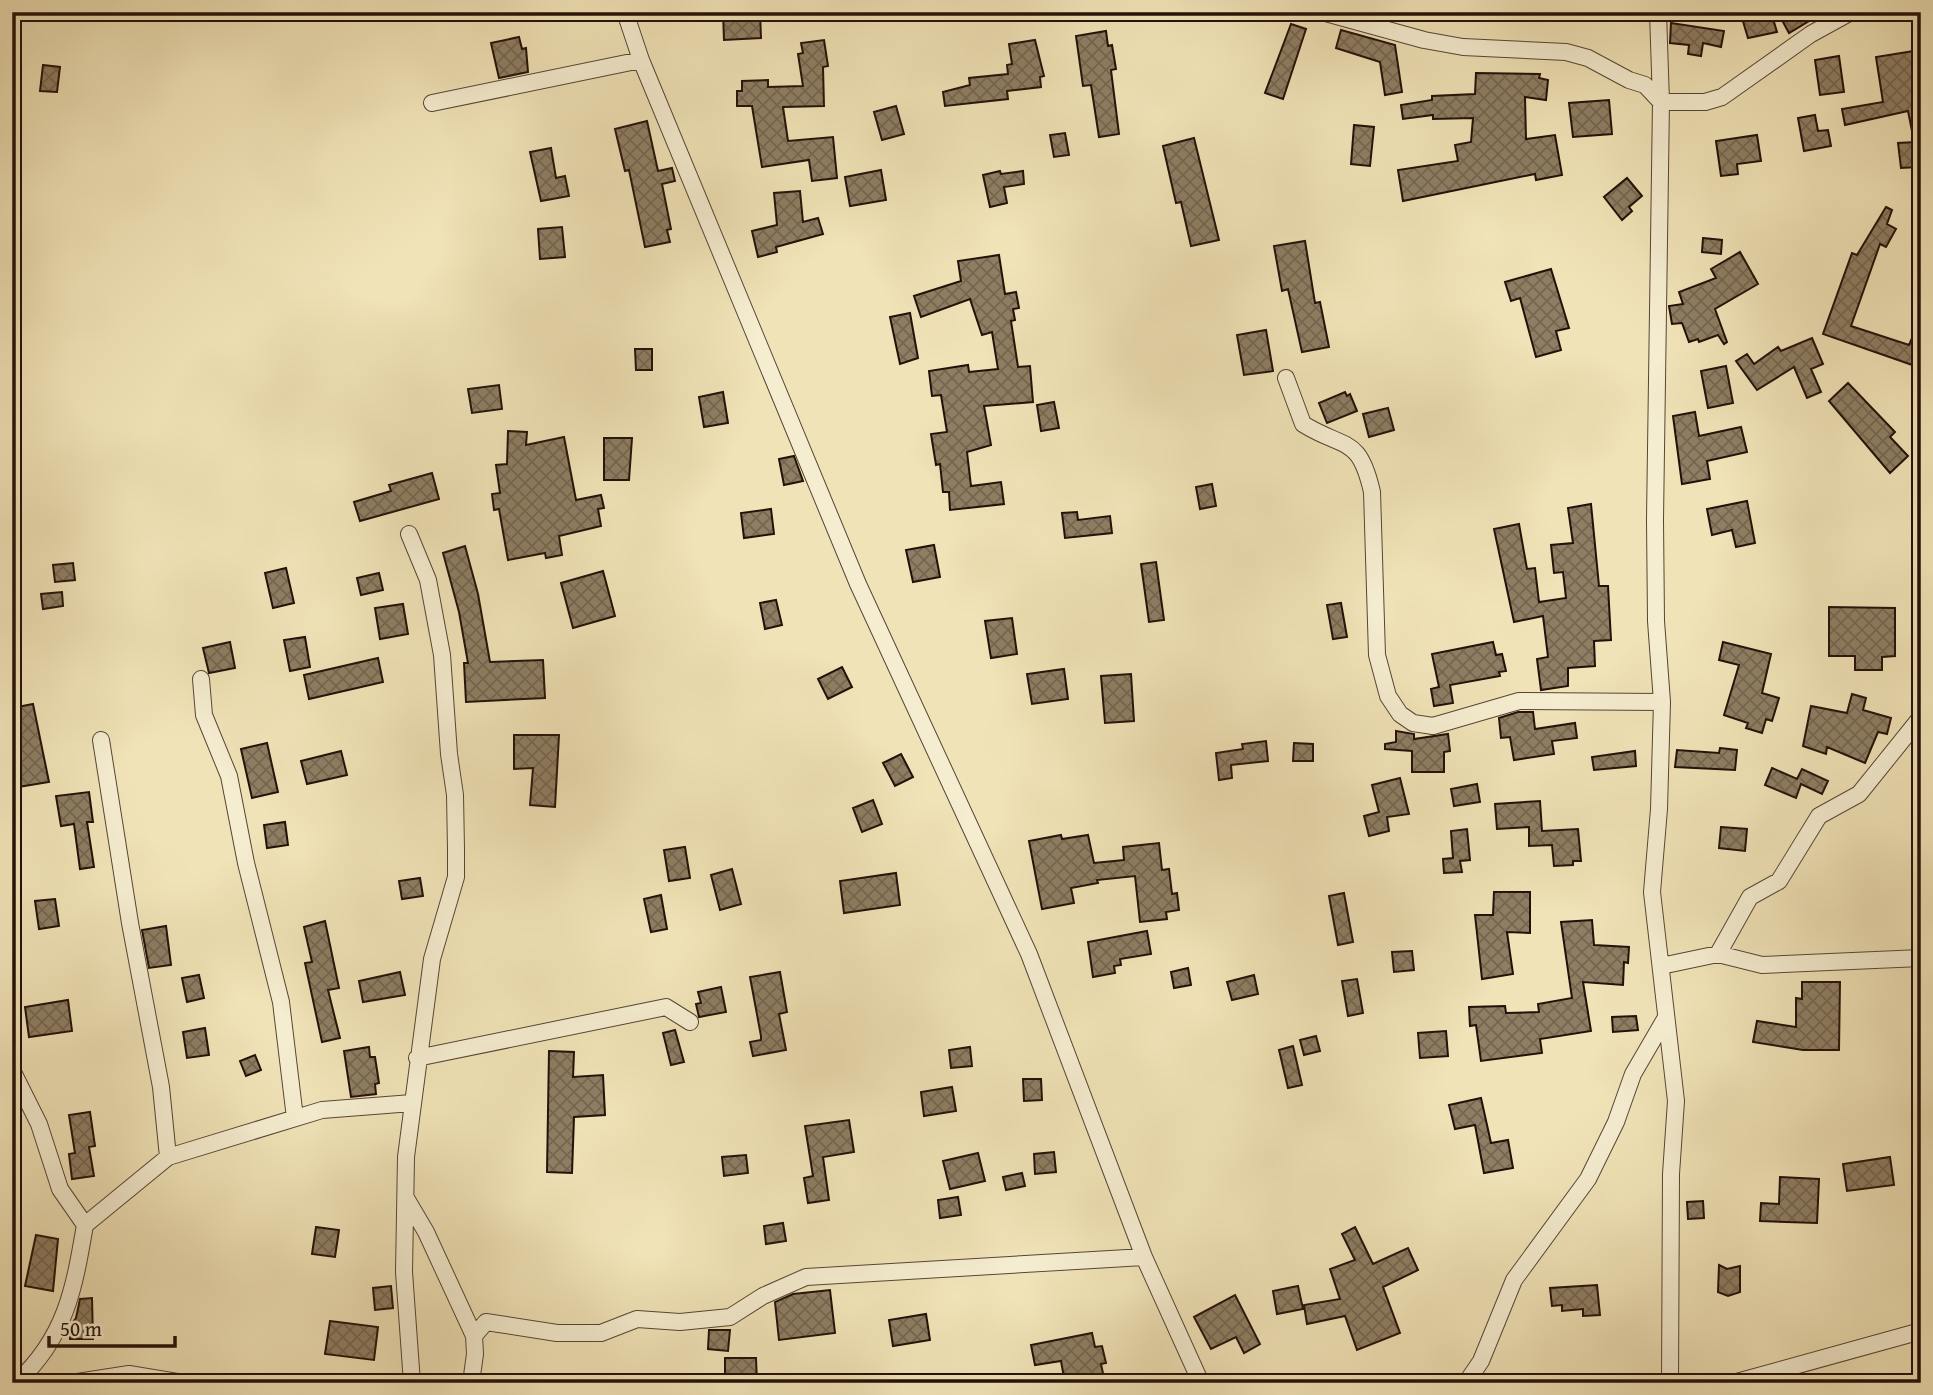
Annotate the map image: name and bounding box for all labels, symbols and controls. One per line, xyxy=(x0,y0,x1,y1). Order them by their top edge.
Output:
scale bar xyxy=(49,1304,175,1348)
text: 50 m xyxy=(60,1313,102,1344)

